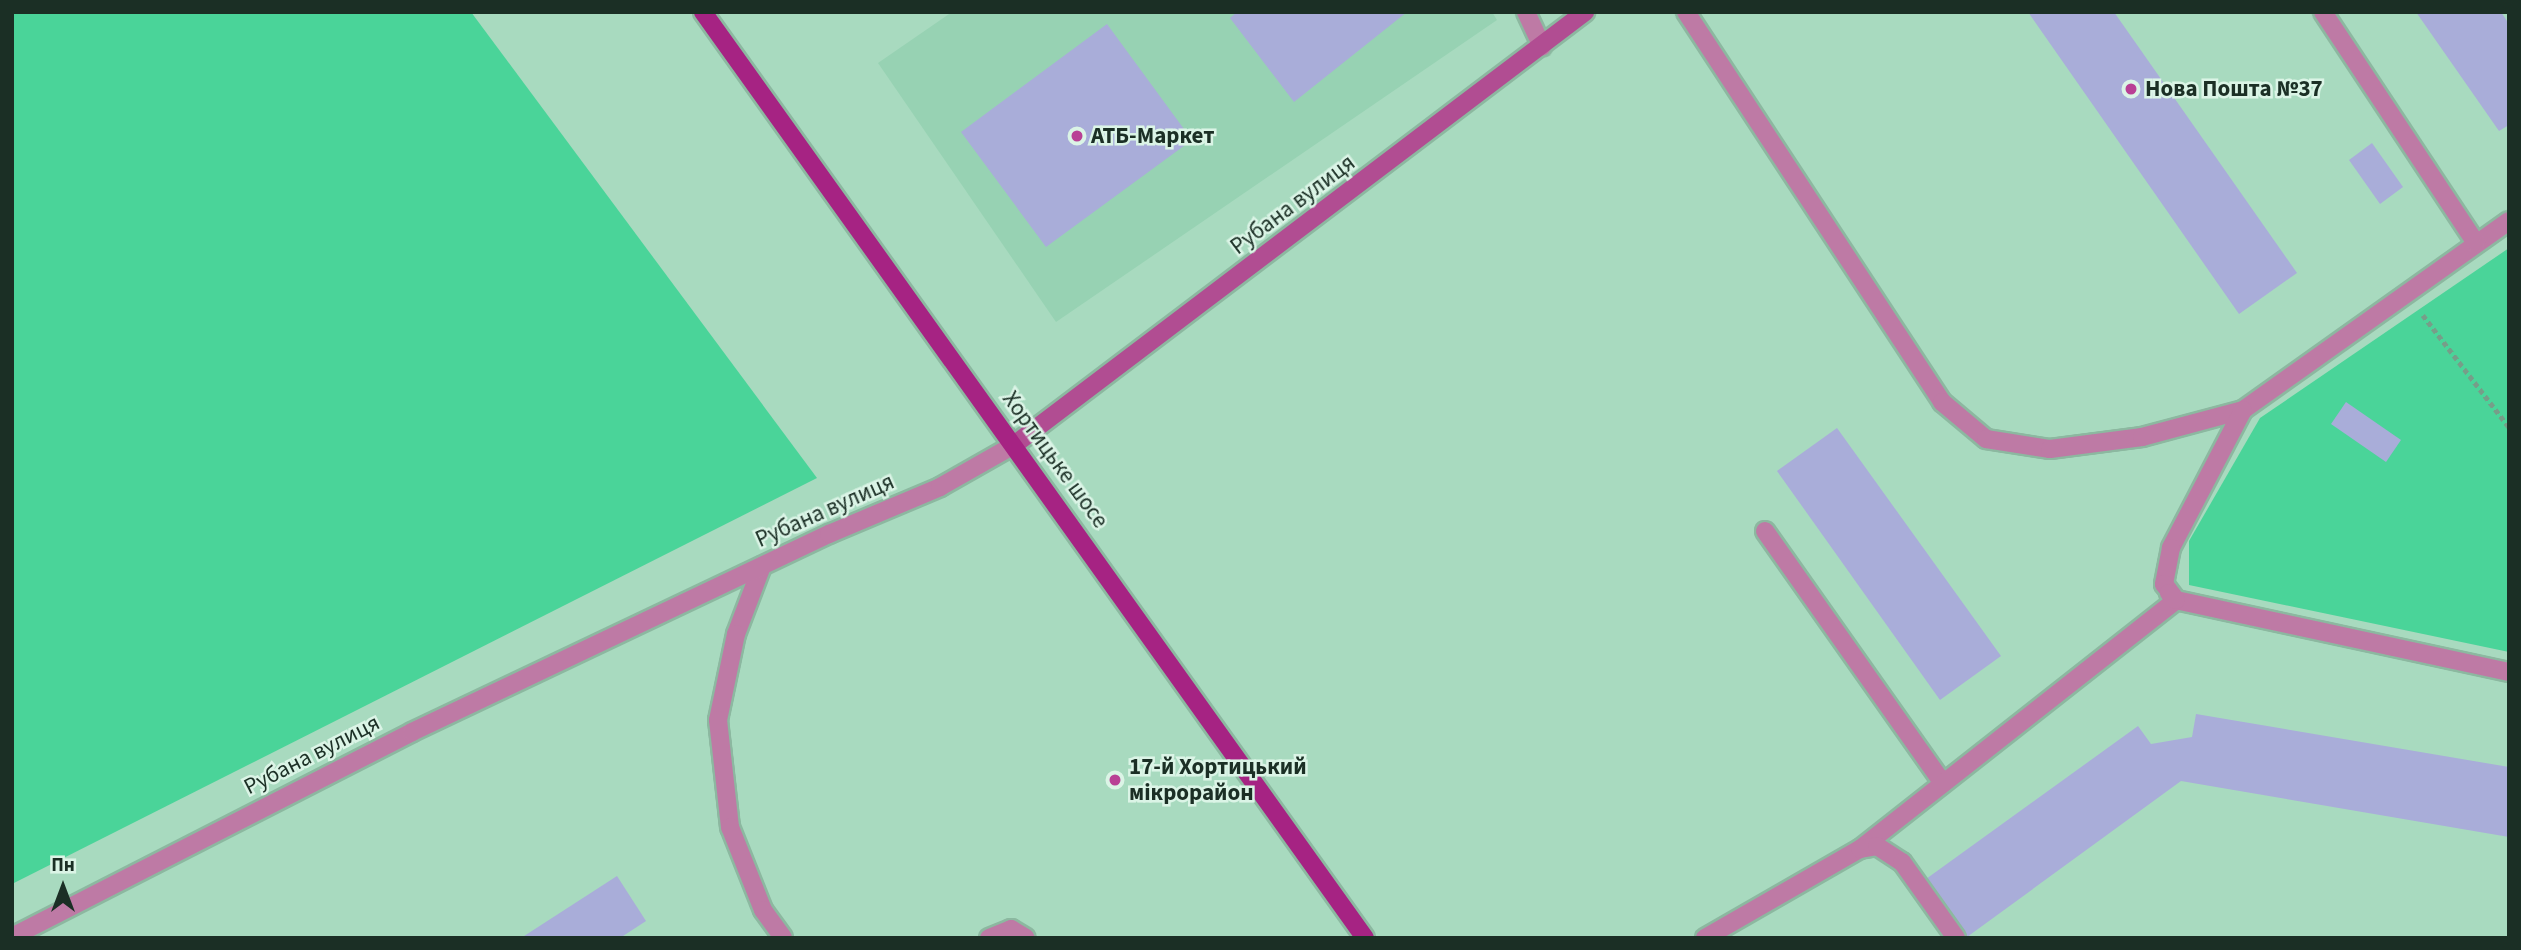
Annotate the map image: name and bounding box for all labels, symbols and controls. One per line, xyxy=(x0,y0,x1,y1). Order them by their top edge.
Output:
place label: Нова Пошта №37 xyxy=(2145,75,2323,103)
marker: Нова Пошта №37 xyxy=(2123,81,2139,97)
place label: АТБ-Маркет xyxy=(1091,122,1215,150)
marker: АТБ-Маркет xyxy=(1069,128,1085,144)
street label: Рубана вулиця xyxy=(1225,149,1361,261)
street label: Хортицьке шосе xyxy=(996,386,1114,534)
street label: Рубана вулиця xyxy=(751,468,899,554)
street label: Рубана вулиця xyxy=(239,709,385,801)
place label: 17-й Хортицький мікрорайон xyxy=(1129,753,1307,807)
marker: 17-й Хортицький мікрорайон xyxy=(1107,772,1123,788)
north arrow xyxy=(28,852,98,922)
text: Пн xyxy=(51,852,75,879)

